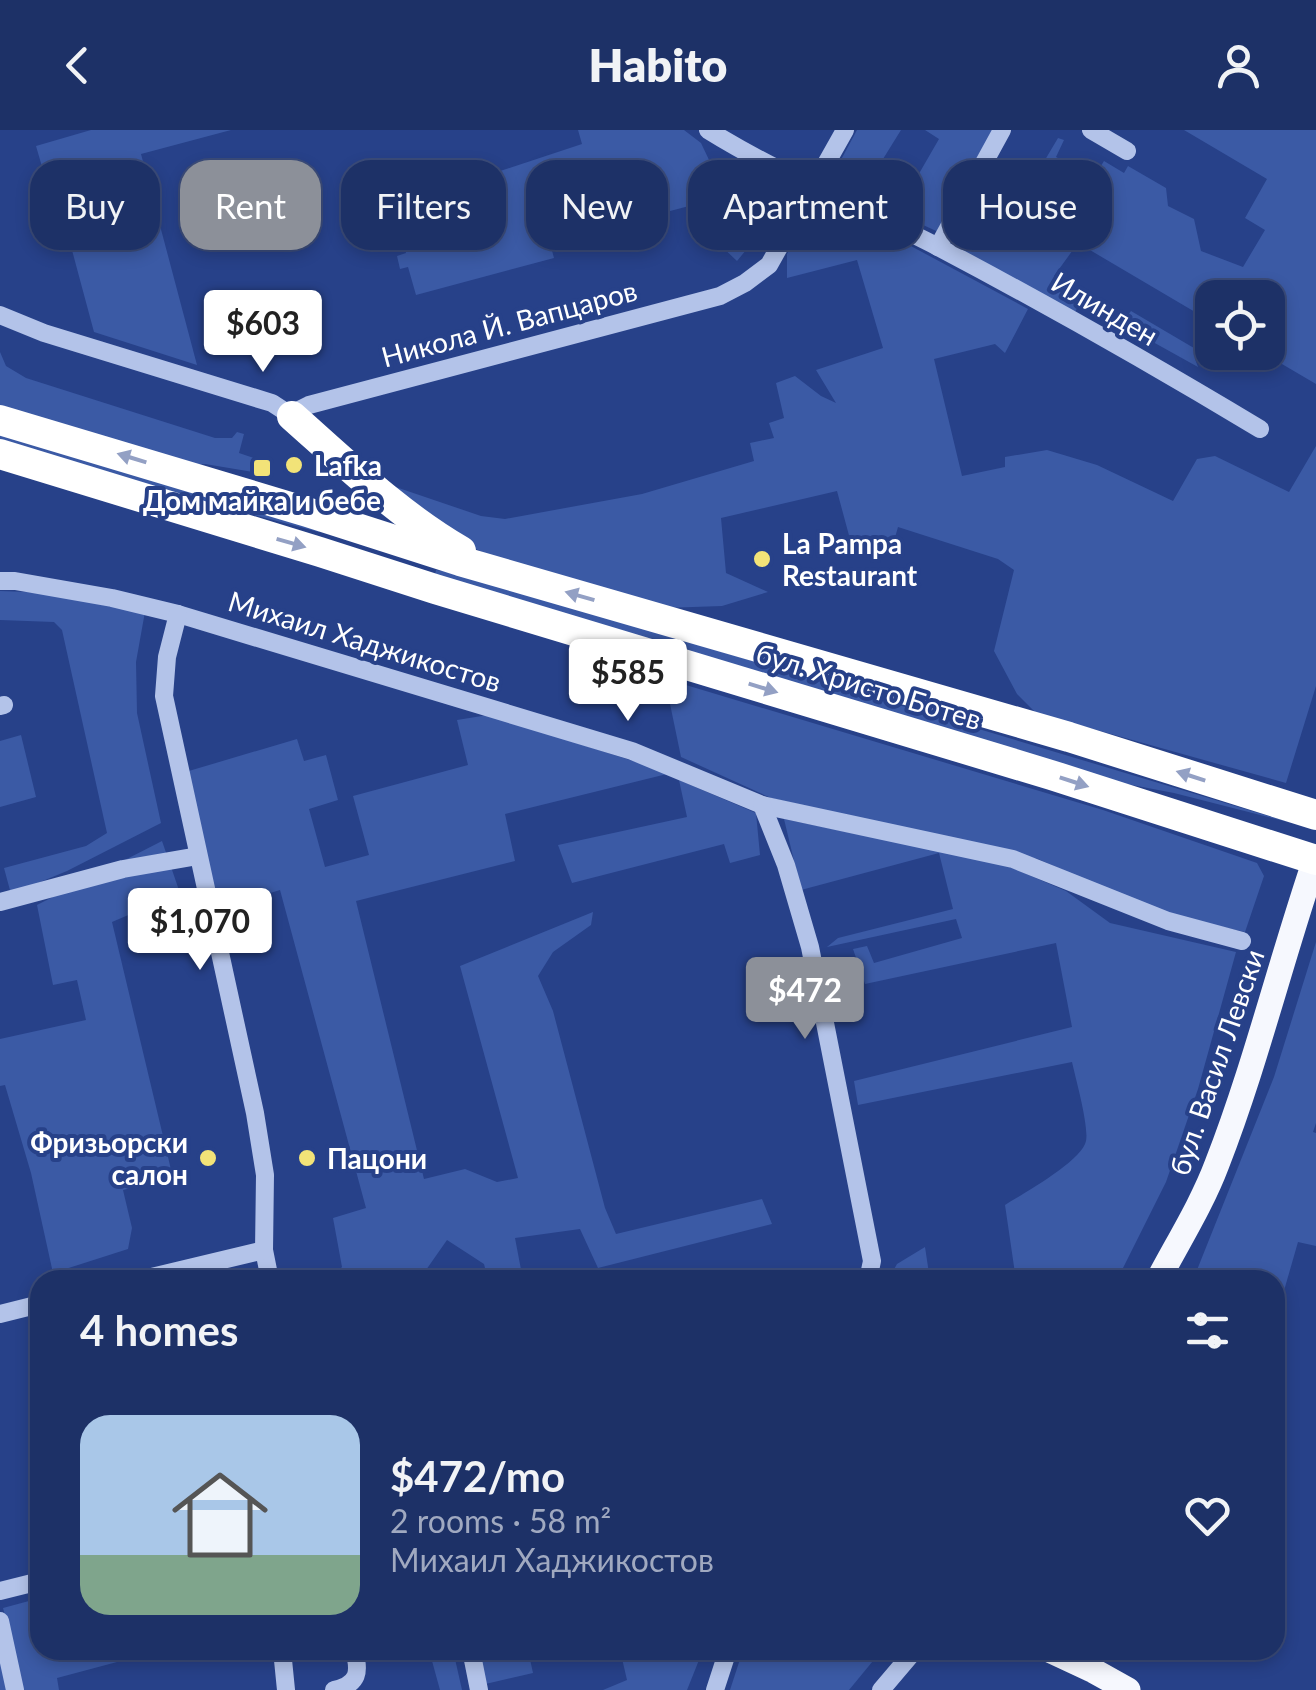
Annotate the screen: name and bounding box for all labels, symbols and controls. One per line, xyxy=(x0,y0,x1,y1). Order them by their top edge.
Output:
icon: back xyxy=(50,38,105,93)
text: Habito xyxy=(589,38,727,92)
icon: person xyxy=(1211,38,1266,93)
chip: Buy xyxy=(30,160,160,250)
chip: Rent xyxy=(180,160,321,250)
chip: Filters xyxy=(341,160,506,250)
chip: New xyxy=(526,160,668,250)
chip: Apartment xyxy=(688,160,923,250)
chip: House xyxy=(943,160,1112,250)
street label: Илинден xyxy=(1046,264,1164,352)
street label: Никола Й. Вапцаров xyxy=(378,273,640,373)
map controls xyxy=(1195,280,1285,370)
button: locate xyxy=(1195,280,1285,370)
pin: $603 xyxy=(204,290,322,375)
text: $603 xyxy=(226,303,300,342)
place label: Lafka xyxy=(314,448,382,482)
one-way arrow xyxy=(116,450,147,465)
marker: Lafka xyxy=(283,454,305,476)
marker: Дом майка и бебе xyxy=(251,457,273,479)
place label: Дом майка и бебе xyxy=(143,483,381,517)
place label: La Pampa Restaurant xyxy=(782,526,918,592)
one-way arrow xyxy=(276,536,307,551)
marker: La Pampa Restaurant xyxy=(751,548,773,570)
street label: Михаил Хаджикостов xyxy=(225,583,505,699)
one-way arrow xyxy=(564,588,595,603)
street label: бул. Христо Ботев xyxy=(752,636,986,736)
pin: $585 xyxy=(569,639,687,724)
text: $585 xyxy=(591,652,665,691)
one-way arrow xyxy=(748,681,779,696)
one-way arrow xyxy=(1176,768,1206,783)
one-way arrow xyxy=(1059,775,1089,790)
pin: $1,070 xyxy=(119,888,281,973)
text: $1,070 xyxy=(150,901,250,940)
street label: бул. Васил Левски xyxy=(1161,945,1271,1179)
pin: $472 xyxy=(746,957,864,1042)
text: $472 xyxy=(768,970,842,1009)
place label: Фризьорски салон xyxy=(30,1125,188,1191)
place label: Пацони xyxy=(327,1141,427,1175)
marker: Фризьорски салон xyxy=(197,1147,219,1169)
marker: Пацони xyxy=(296,1147,318,1169)
icon: filters xyxy=(1180,1303,1235,1358)
text: 4 homes xyxy=(80,1305,238,1355)
text: $472/mo xyxy=(390,1451,565,1501)
icon: home xyxy=(160,1455,280,1575)
icon: heart xyxy=(1180,1488,1235,1543)
text: 2 rooms · 58 m² xyxy=(390,1501,611,1540)
text: Михаил Хаджикостов xyxy=(390,1540,714,1579)

